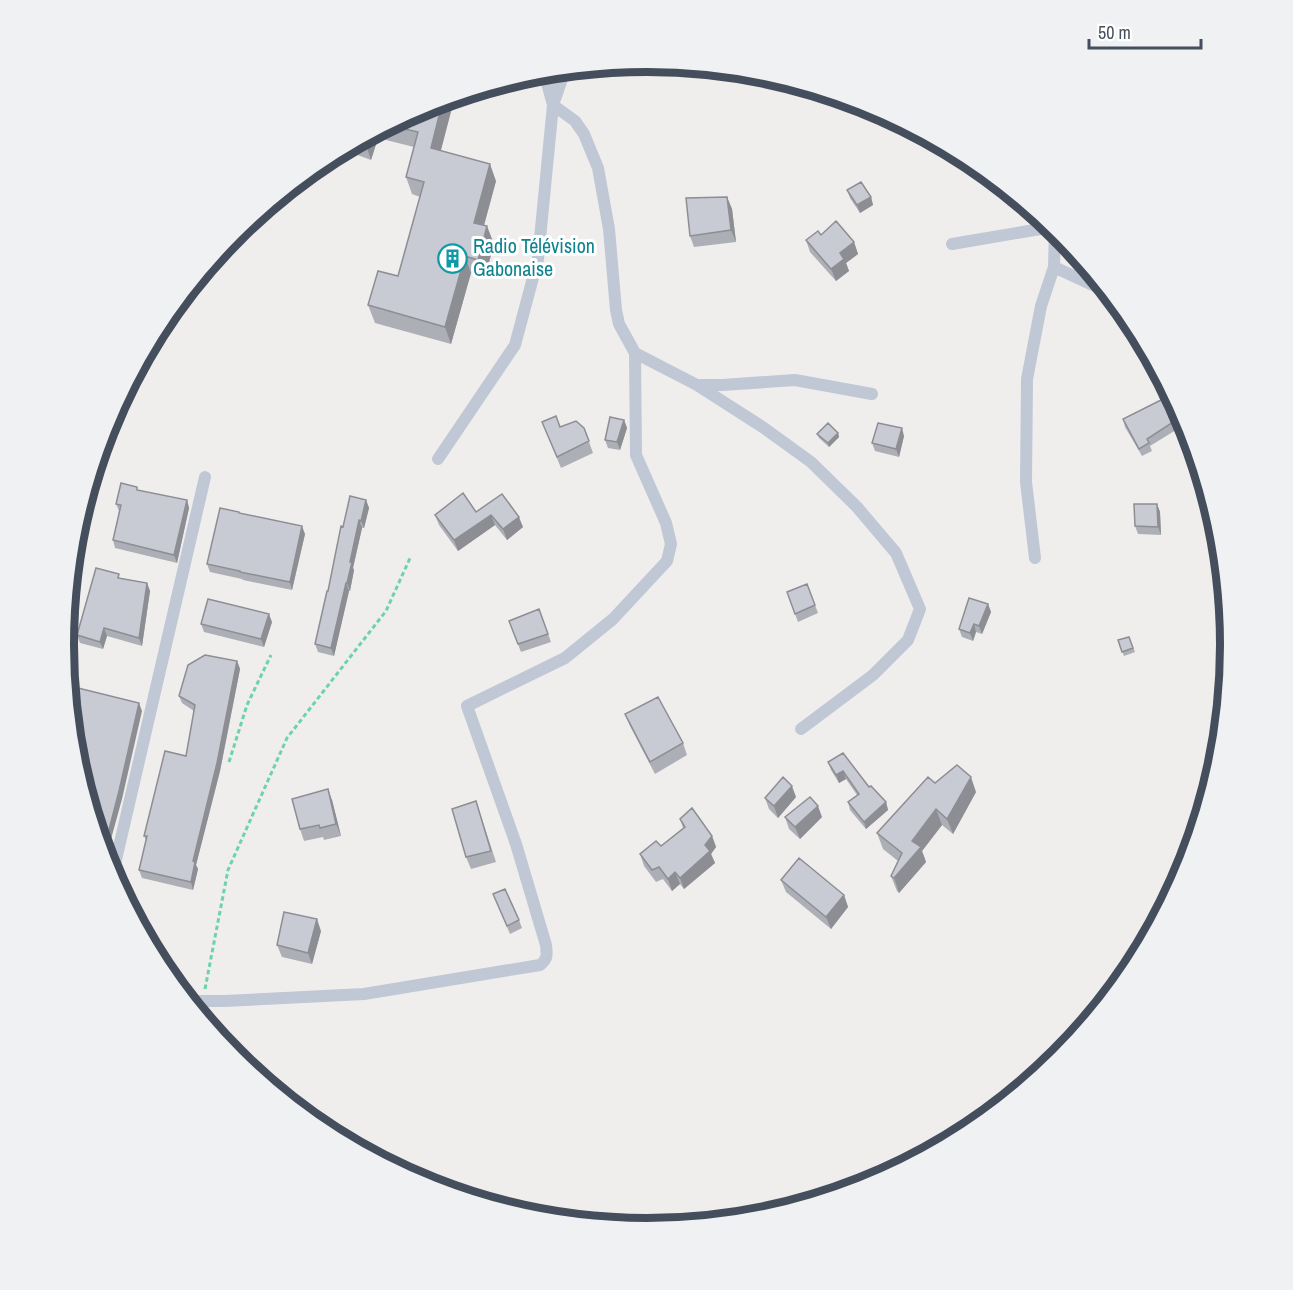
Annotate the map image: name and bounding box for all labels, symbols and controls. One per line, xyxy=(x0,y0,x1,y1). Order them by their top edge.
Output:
scale bar xyxy=(1089,12,1202,50)
text: 50 m xyxy=(1098,20,1131,45)
place label: Radio Télévision Gabonaise xyxy=(473,232,595,282)
building icon: Radio Télévision Gabonaise xyxy=(436,242,468,274)

